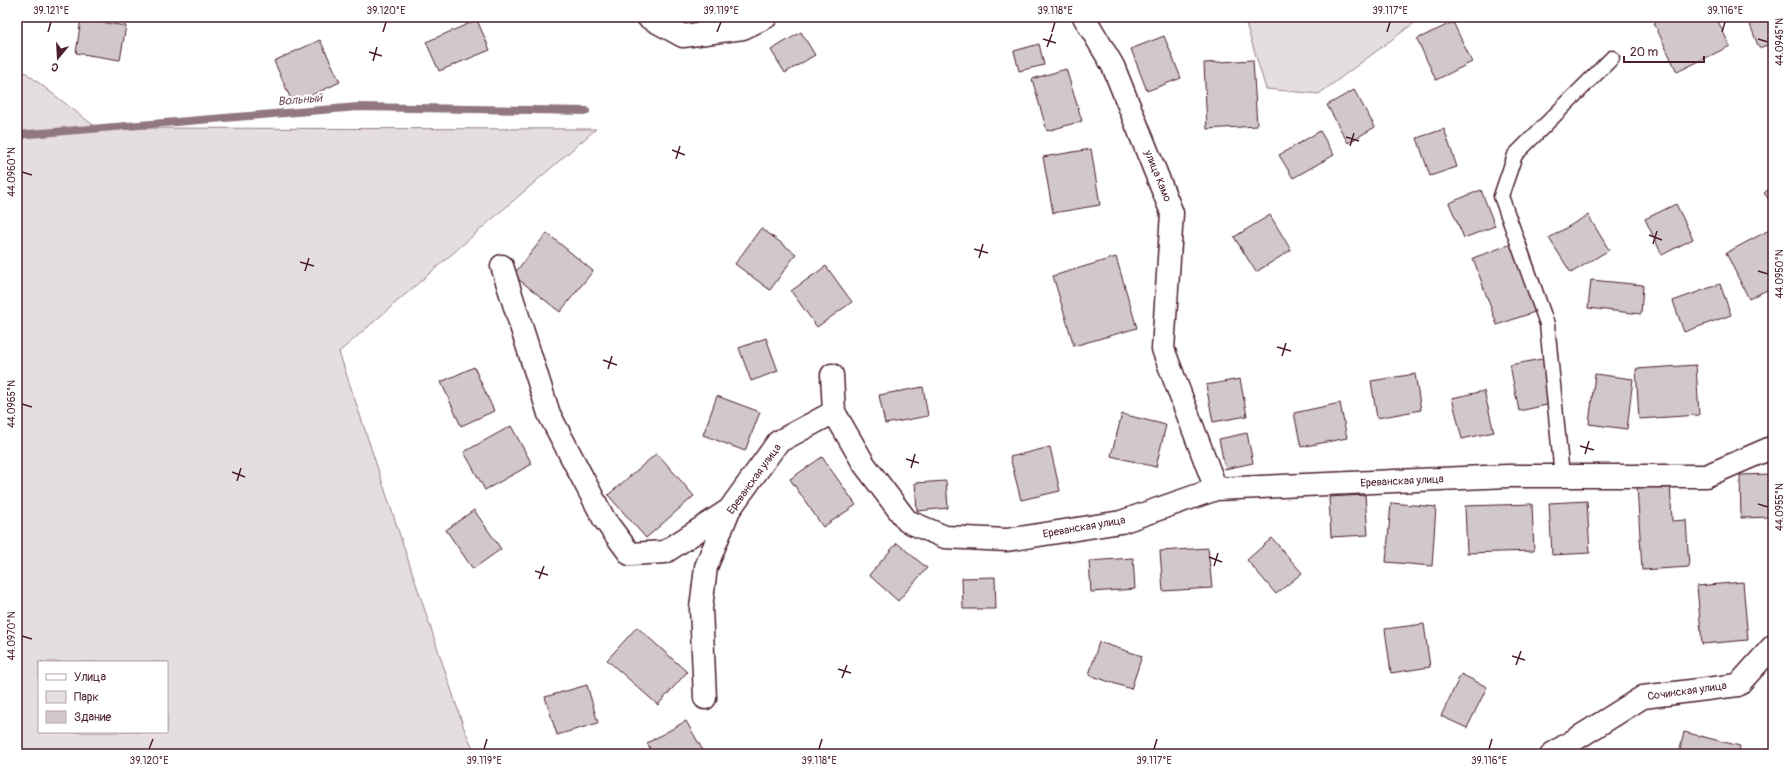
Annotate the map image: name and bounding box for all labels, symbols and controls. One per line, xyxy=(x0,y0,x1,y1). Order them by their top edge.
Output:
text: 39.121°E xyxy=(33,5,69,17)
text: 39.120°E xyxy=(367,5,405,17)
text: 39.119°E xyxy=(703,5,739,17)
text: 39.118°E xyxy=(1037,5,1073,17)
text: 39.117°E xyxy=(1372,5,1408,17)
text: 39.116°E xyxy=(1707,5,1743,17)
text: 44.0945°N xyxy=(1774,18,1786,66)
north arrow xyxy=(38,38,78,78)
scale bar xyxy=(1624,38,1704,64)
text: 20 m xyxy=(1630,45,1659,60)
text: С xyxy=(50,60,60,74)
water label: Вольный xyxy=(277,90,324,109)
text: 44.0960°N xyxy=(6,147,18,197)
street label: улица Камо xyxy=(1141,147,1174,204)
text: 44.0950°N xyxy=(1774,249,1786,299)
text: 44.0965°N xyxy=(6,380,18,428)
street label: Ереванская улица xyxy=(724,441,784,517)
street label: Ереванская улица xyxy=(1360,472,1444,490)
text: 44.0955°N xyxy=(1774,483,1786,531)
street label: Ереванская улица xyxy=(1042,513,1126,541)
text: 44.0970°N xyxy=(6,611,18,661)
legend xyxy=(38,661,168,733)
text: Улица xyxy=(74,670,106,685)
street label: Сочинская улица xyxy=(1647,679,1727,703)
text: Парк xyxy=(74,690,99,705)
text: Здание xyxy=(74,710,111,725)
text: 39.120°E xyxy=(130,755,168,767)
text: 39.119°E xyxy=(466,755,502,767)
text: 39.118°E xyxy=(801,755,837,767)
text: 39.117°E xyxy=(1136,755,1172,767)
text: 39.116°E xyxy=(1471,755,1507,767)

